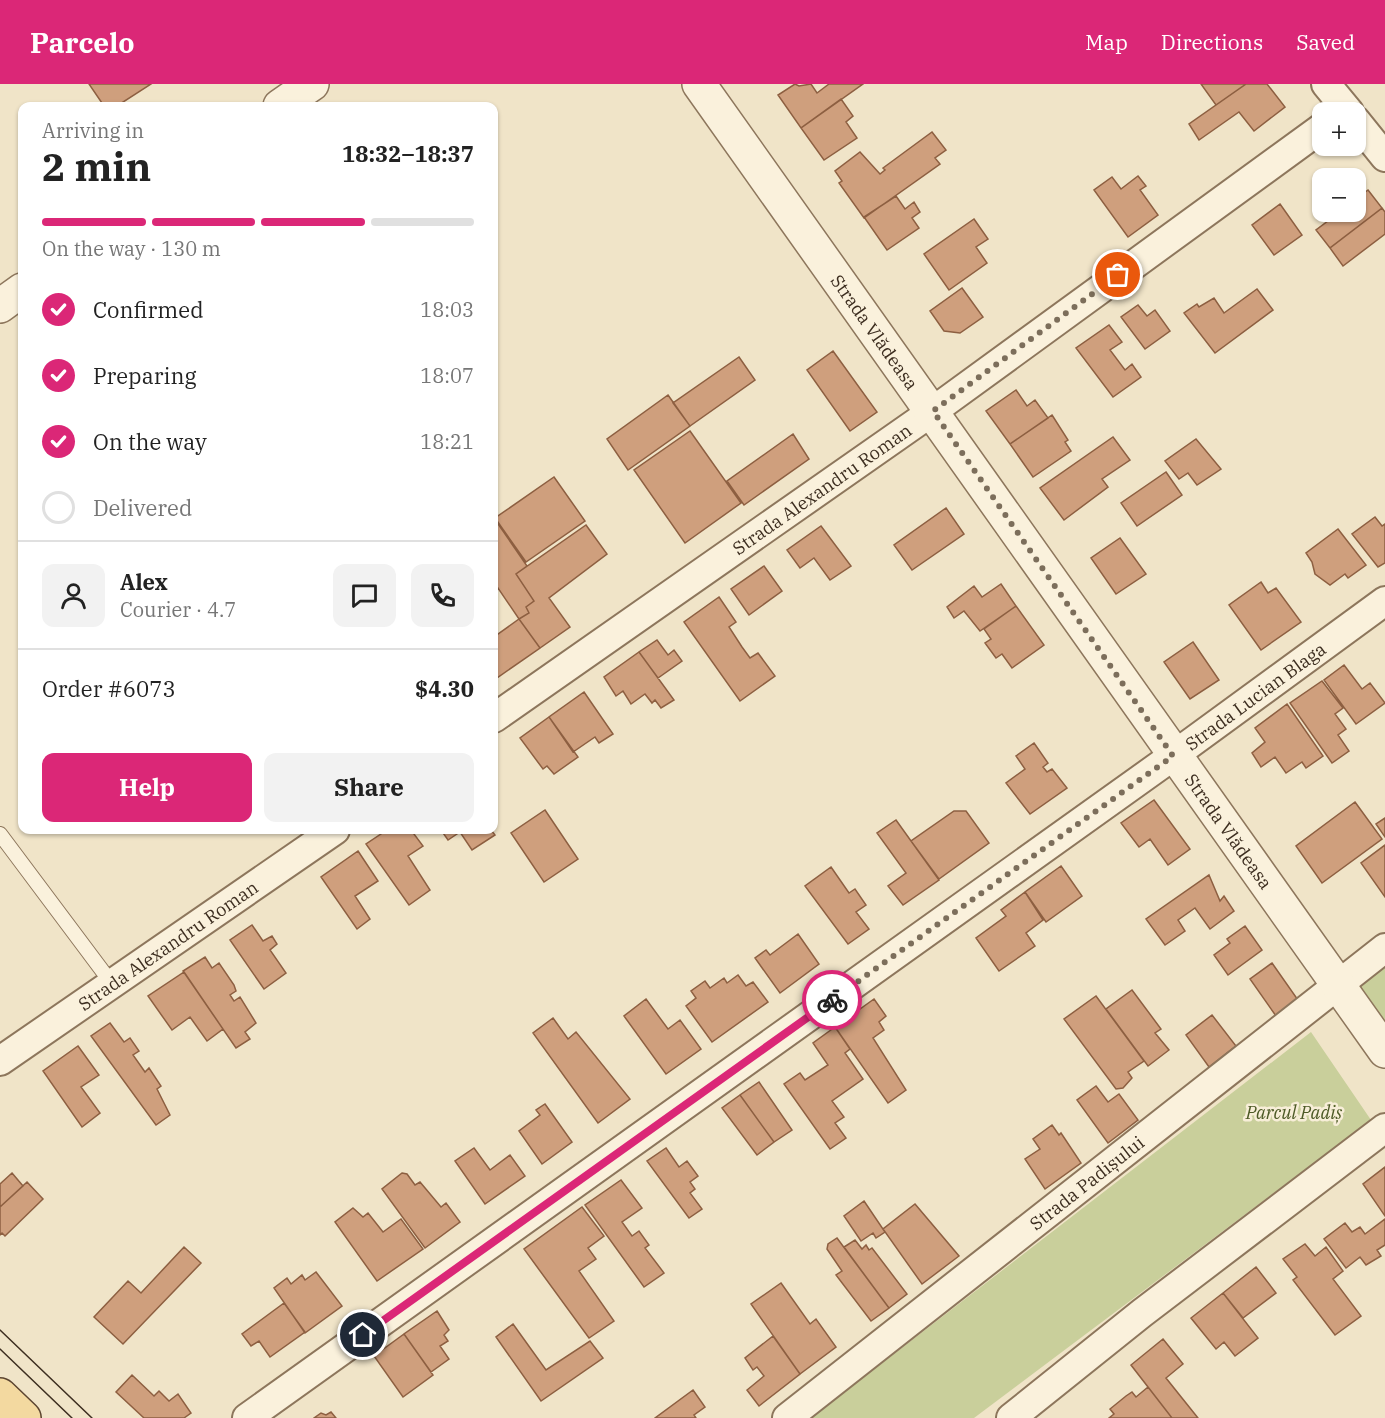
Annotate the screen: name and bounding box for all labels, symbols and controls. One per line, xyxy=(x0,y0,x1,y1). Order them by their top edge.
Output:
text: Parcelo xyxy=(30,24,135,61)
text: Map xyxy=(1085,28,1128,56)
text: Directions xyxy=(1161,28,1263,56)
text: Saved xyxy=(1296,28,1355,56)
map controls xyxy=(1312,102,1366,222)
button: + xyxy=(1312,102,1366,156)
text: Arriving in xyxy=(42,117,144,144)
text: 18:32–18:37 xyxy=(342,139,474,168)
text: 2 min xyxy=(42,141,151,192)
button: − xyxy=(1312,168,1366,222)
text: On the way · 130 m xyxy=(42,235,221,262)
pin xyxy=(1092,249,1143,300)
icon: bag xyxy=(1101,258,1134,291)
street label: Strada Vlădeasa xyxy=(826,270,924,394)
icon: check xyxy=(42,293,75,326)
text: Confirmed xyxy=(93,295,204,324)
text: 18:03 xyxy=(420,296,474,323)
icon: check xyxy=(42,359,75,392)
text: Preparing xyxy=(93,361,197,390)
text: 18:07 xyxy=(420,362,474,389)
street label: Strada Alexandru Roman xyxy=(728,418,916,559)
icon: check xyxy=(42,425,75,458)
text: On the way xyxy=(93,427,207,456)
text: 18:21 xyxy=(420,428,474,455)
text: Delivered xyxy=(93,493,192,522)
button: person xyxy=(42,564,105,627)
button: chat xyxy=(333,564,396,627)
button: phone xyxy=(411,564,474,627)
text: Alex xyxy=(120,567,168,596)
text: Courier · 4.7 xyxy=(120,596,236,623)
street label: Strada Lucian Blaga xyxy=(1180,637,1330,755)
text: Order #6073 xyxy=(42,674,176,703)
text: $4.30 xyxy=(415,674,474,703)
button: Help xyxy=(42,753,252,822)
button: Share xyxy=(264,753,474,822)
street label: Strada Vlădeasa xyxy=(1180,769,1278,893)
street label: Strada Alexandru Roman xyxy=(74,875,262,1015)
courier xyxy=(802,970,862,1030)
icon: bike xyxy=(816,984,849,1017)
park label: Parcul Padiș xyxy=(1245,1101,1343,1124)
street label: Strada Padișului xyxy=(1025,1130,1149,1235)
pin xyxy=(337,1309,388,1360)
icon: home xyxy=(346,1318,379,1351)

